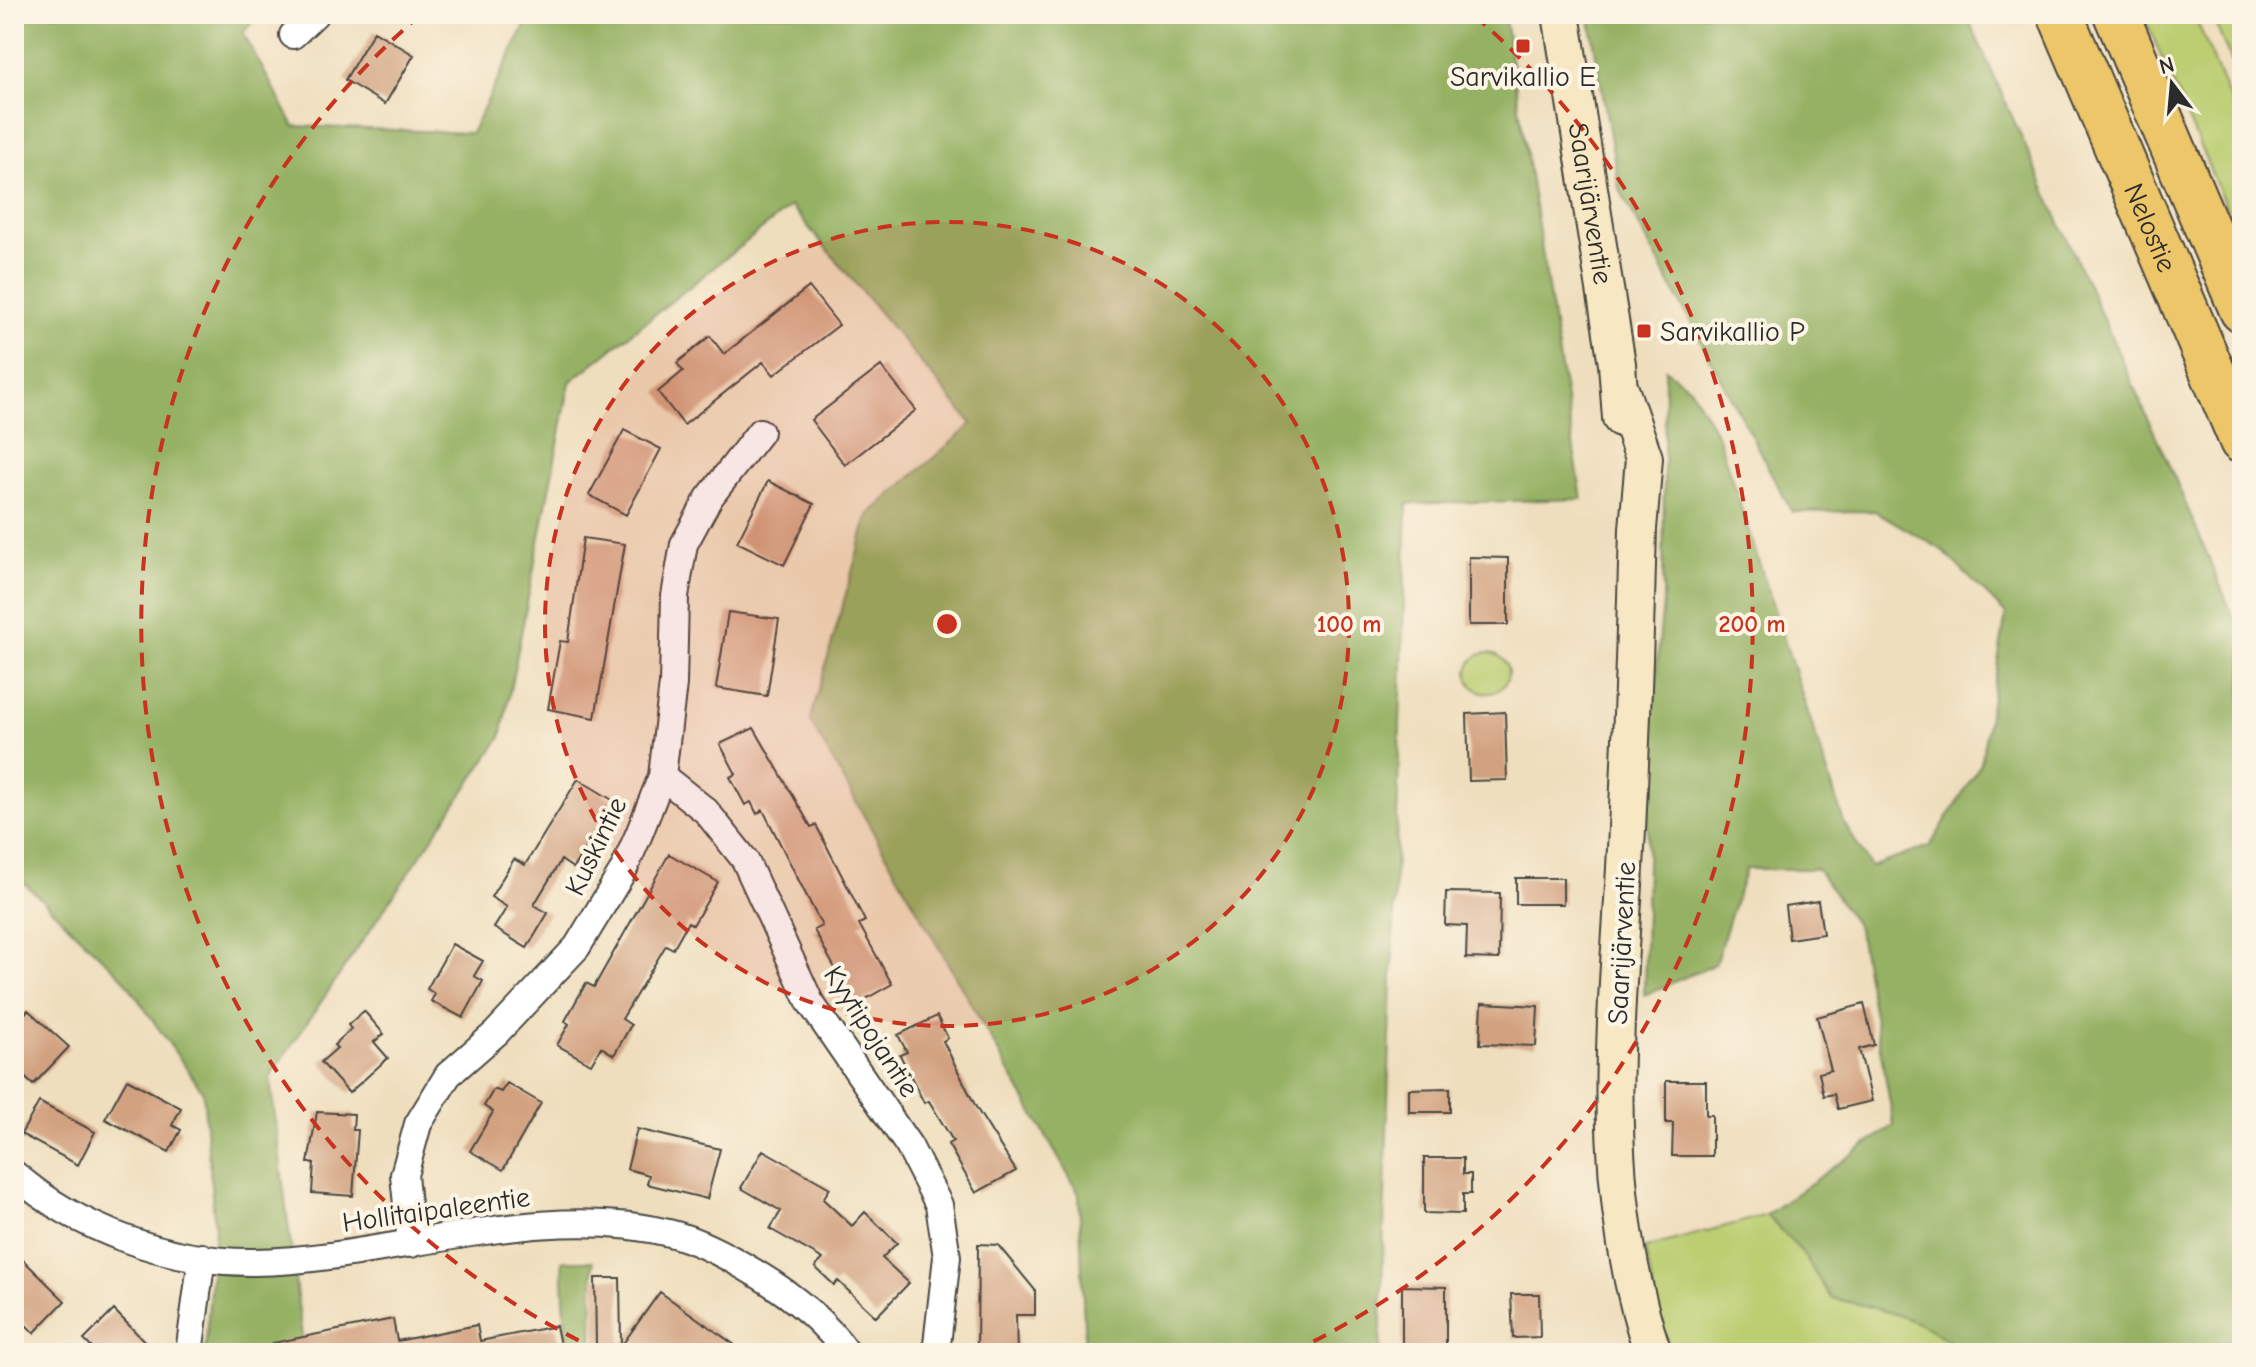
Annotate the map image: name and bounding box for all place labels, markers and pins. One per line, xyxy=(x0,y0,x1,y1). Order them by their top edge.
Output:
marker: Sarvikallio E xyxy=(1514,37,1532,55)
place label: Sarvikallio E xyxy=(1450,61,1596,93)
place label: Sarvikallio P xyxy=(1660,316,1805,348)
marker: Sarvikallio P xyxy=(1635,322,1653,340)
centre of rings xyxy=(933,610,961,638)

